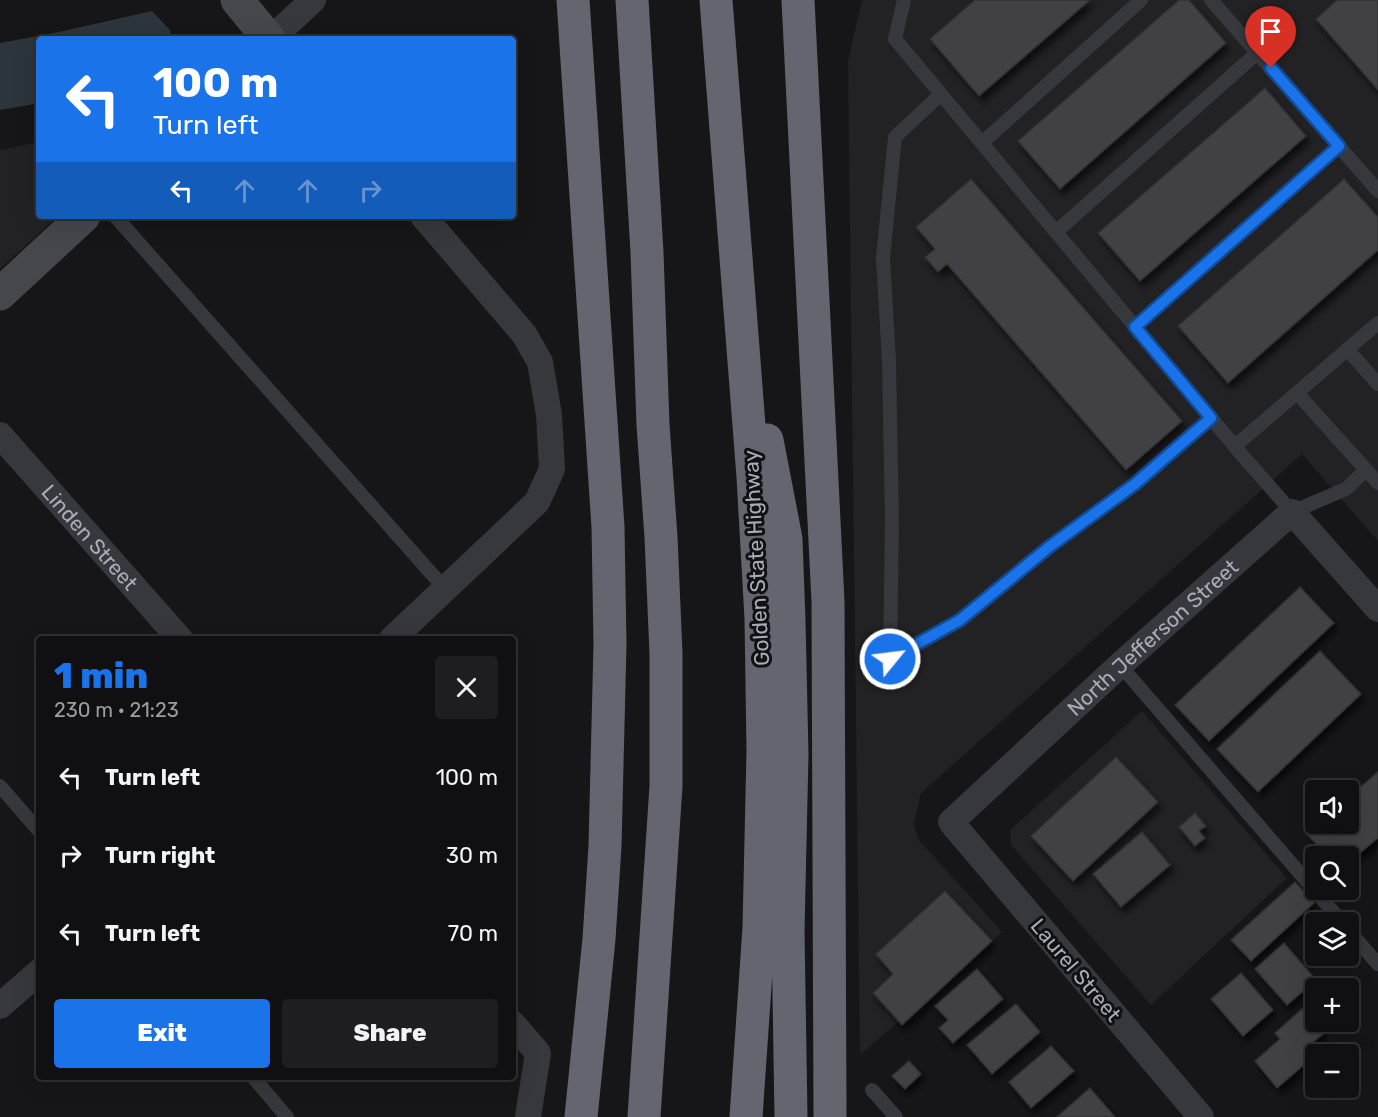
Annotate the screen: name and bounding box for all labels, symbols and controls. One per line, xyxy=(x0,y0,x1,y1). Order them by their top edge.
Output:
pin xyxy=(1245,6,1296,68)
icon: arrive xyxy=(1254,15,1287,48)
text: 100 m xyxy=(153,58,278,108)
icon: left xyxy=(54,60,132,138)
text: Turn left xyxy=(153,109,258,141)
icon: left xyxy=(165,174,198,207)
icon: ahead xyxy=(228,174,261,207)
icon: ahead xyxy=(291,174,324,207)
icon: right xyxy=(354,174,387,207)
street label: Golden State Highway xyxy=(738,449,774,667)
street label: Linden Street xyxy=(37,479,143,595)
street label: North Jefferson Street xyxy=(1062,554,1243,720)
position arrow xyxy=(858,627,922,691)
text: 1 min xyxy=(54,654,148,697)
button: close xyxy=(435,656,498,719)
text: 230 m · 21:23 xyxy=(54,698,179,722)
icon: left xyxy=(54,761,87,794)
text: Turn left xyxy=(105,764,200,791)
text: 100 m xyxy=(436,764,498,791)
map controls xyxy=(1305,780,1359,1098)
button: sound xyxy=(1305,780,1359,834)
icon: right xyxy=(54,839,87,872)
text: Turn right xyxy=(105,842,215,869)
text: 30 m xyxy=(446,842,498,869)
button: search xyxy=(1305,846,1359,900)
button: layers xyxy=(1305,912,1359,966)
street label: Laurel Street xyxy=(1026,913,1126,1027)
icon: left xyxy=(54,917,87,950)
text: Turn left xyxy=(105,920,200,947)
text: 70 m xyxy=(448,920,498,947)
button: + xyxy=(1305,978,1359,1032)
button: Exit xyxy=(54,999,270,1068)
button: Share xyxy=(282,999,498,1068)
button: − xyxy=(1305,1044,1359,1098)

